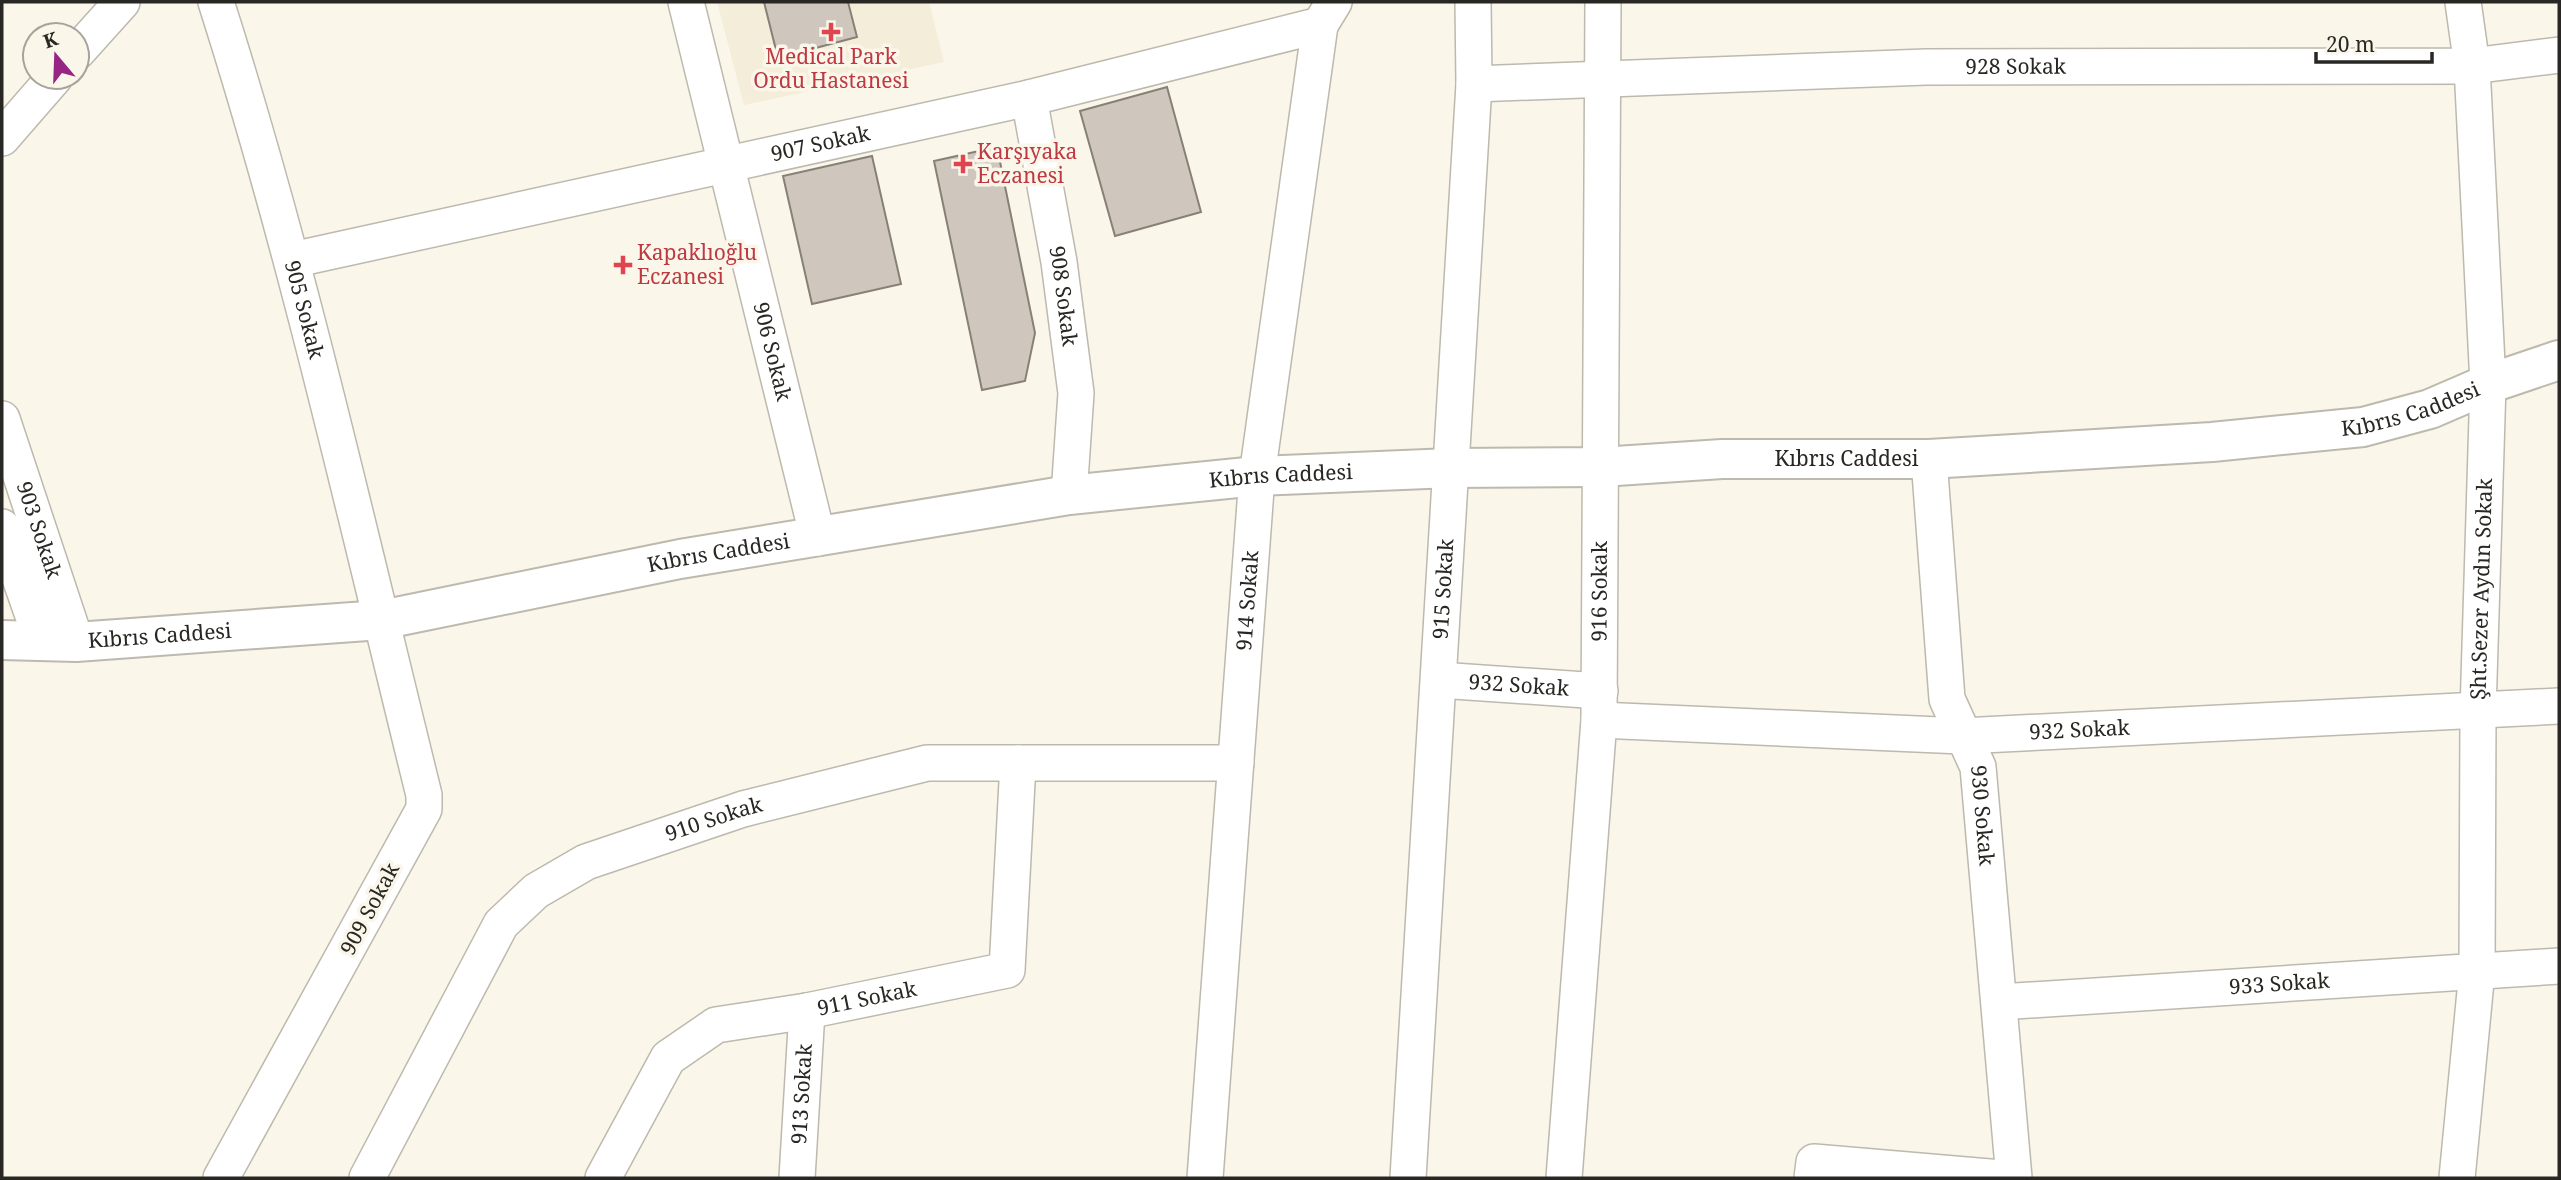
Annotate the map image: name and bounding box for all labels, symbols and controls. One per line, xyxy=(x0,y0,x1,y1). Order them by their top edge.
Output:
north arrow xyxy=(21,21,91,91)
scale bar xyxy=(2316,21,2432,65)
marker: Medical Park Ordu Hastanesi xyxy=(821,22,841,42)
text: K xyxy=(40,25,61,54)
text: 20 m xyxy=(2326,30,2375,58)
place label: Medical Park Ordu Hastanesi xyxy=(753,42,909,94)
street label: 928 Sokak xyxy=(1965,52,2067,80)
street label: 907 Sokak xyxy=(768,118,873,167)
place label: Karşıyaka Eczanesi xyxy=(977,137,1077,189)
marker: Karşıyaka Eczanesi xyxy=(955,156,971,172)
place label: Kapaklıoğlu Eczanesi xyxy=(637,238,757,290)
street label: 908 Sokak xyxy=(1043,243,1085,348)
street label: 905 Sokak xyxy=(279,257,331,362)
marker: Kapaklıoğlu Eczanesi xyxy=(615,257,631,273)
street label: 906 Sokak xyxy=(747,299,799,404)
street label: Kıbrıs Caddesi xyxy=(2340,374,2484,442)
street label: Kıbrıs Caddesi xyxy=(1774,444,1919,472)
street label: Kıbrıs Caddesi xyxy=(1208,457,1354,494)
street label: Şht.Sezer Aydın Sokak xyxy=(2463,477,2498,700)
street label: 903 Sokak xyxy=(11,478,69,583)
street label: Kıbrıs Caddesi xyxy=(645,526,792,578)
street label: 915 Sokak xyxy=(1426,537,1460,640)
street label: 916 Sokak xyxy=(1584,540,1613,642)
street label: 914 Sokak xyxy=(1229,549,1265,652)
street label: Kıbrıs Caddesi xyxy=(87,616,233,654)
street label: 932 Sokak xyxy=(1468,667,1571,702)
street label: 932 Sokak xyxy=(2028,713,2131,746)
street label: 930 Sokak xyxy=(1965,764,2002,867)
street label: 910 Sokak xyxy=(661,790,766,847)
street label: 909 Sokak xyxy=(333,857,405,960)
street label: 933 Sokak xyxy=(2228,966,2331,1000)
street label: 911 Sokak xyxy=(815,974,920,1022)
street label: 913 Sokak xyxy=(784,1042,818,1145)

